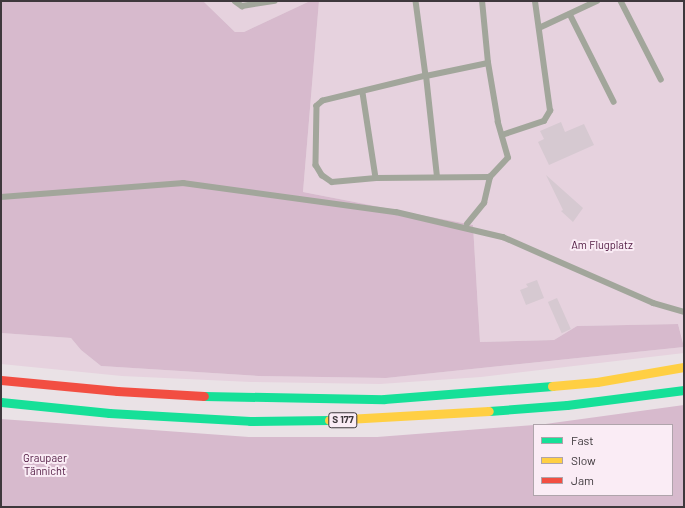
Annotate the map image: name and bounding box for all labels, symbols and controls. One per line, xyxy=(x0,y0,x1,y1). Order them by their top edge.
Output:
park label: Am Flugplatz xyxy=(571,238,633,252)
road number: S 177 xyxy=(328,412,358,428)
legend xyxy=(533,424,673,496)
text: Fast xyxy=(571,433,594,447)
park label: Graupaer Tännicht xyxy=(23,452,67,478)
text: Slow xyxy=(571,453,596,467)
text: Jam xyxy=(571,473,594,487)

